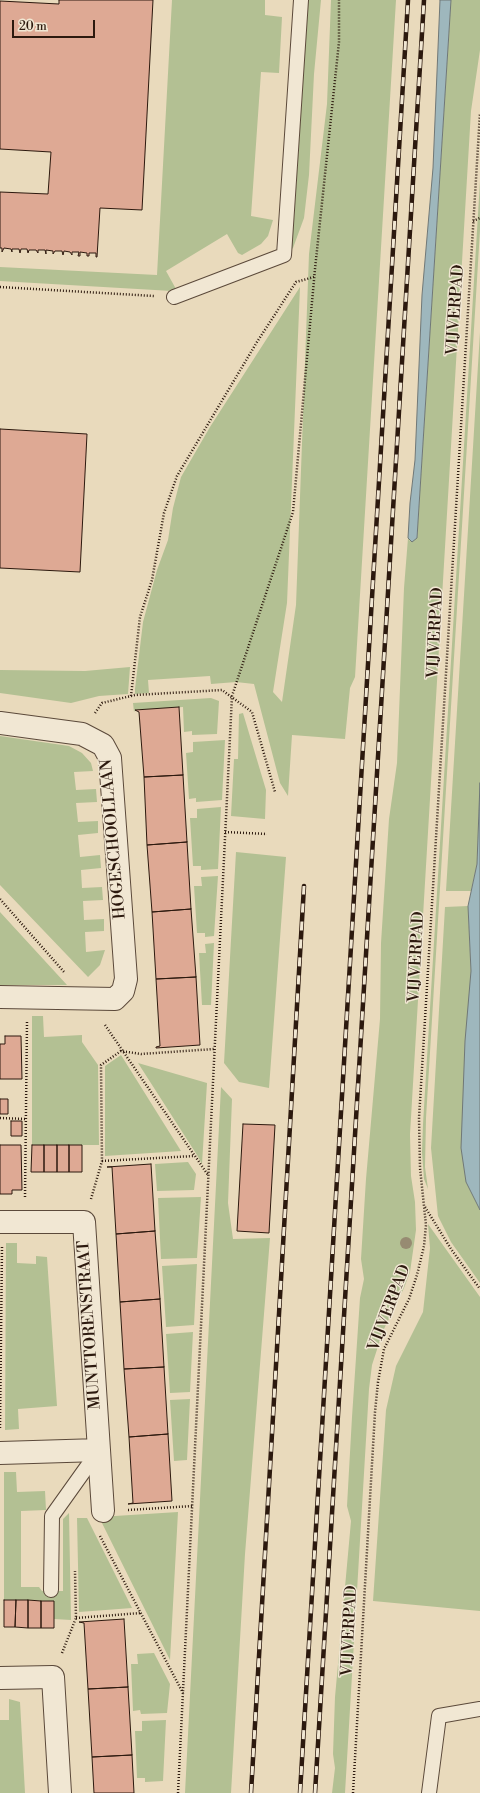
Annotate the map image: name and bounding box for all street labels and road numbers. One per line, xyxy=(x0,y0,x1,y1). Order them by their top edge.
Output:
street label: VIJVERPAD xyxy=(443,264,469,356)
street label: VIJVERPAD xyxy=(424,587,448,679)
street label: HOGESCHOOLLAAN xyxy=(97,758,131,920)
street label: VIJVERPAD xyxy=(405,911,429,1003)
street label: MUNTTORENSTRAAT xyxy=(75,1240,105,1410)
street label: VIJVERPAD xyxy=(365,1262,415,1354)
street label: VIJVERPAD xyxy=(338,1585,362,1677)

